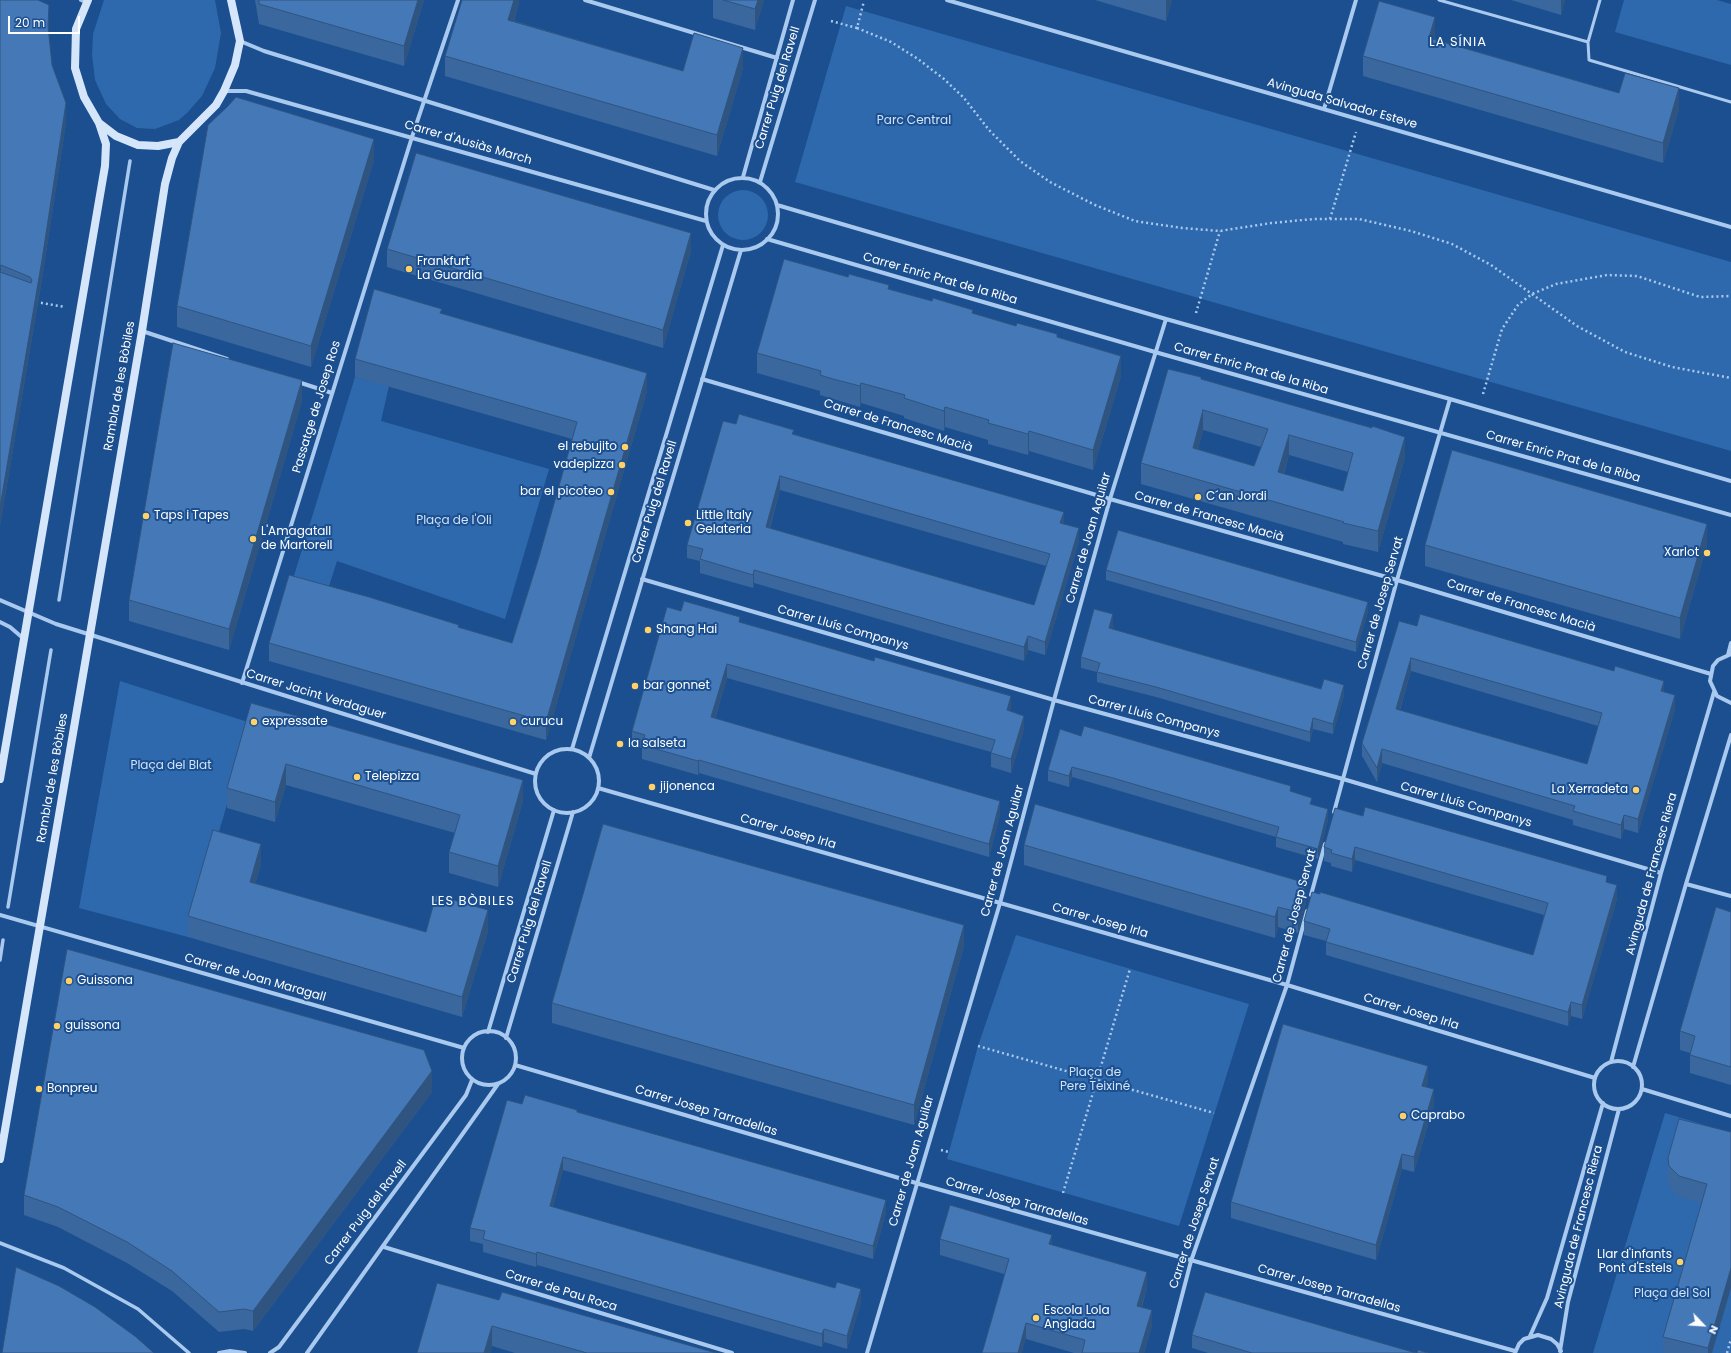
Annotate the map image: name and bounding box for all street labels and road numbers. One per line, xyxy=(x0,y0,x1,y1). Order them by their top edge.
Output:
street label: Carrer Puig del Ravell xyxy=(752,25,804,151)
street label: Avinguda Salvador Esteve xyxy=(1265,76,1419,132)
street label: Carrer d'Ausiàs March xyxy=(403,118,533,168)
street label: Carrer Enric Prat de la Riba xyxy=(861,250,1019,308)
street label: Rambla de les Bòbiles xyxy=(101,320,139,452)
street label: Passatge de Josep Ros xyxy=(290,339,344,475)
street label: Carrer Enric Prat de la Riba xyxy=(1172,340,1330,398)
street label: Carrer de Francesc Macià xyxy=(822,396,974,456)
street label: Carrer Enric Prat de la Riba xyxy=(1484,428,1642,486)
street label: Carrer Puig del Ravell xyxy=(629,439,681,565)
street label: Carrer de Joan Aguilar xyxy=(1063,471,1115,605)
street label: Carrer de Francesc Macià xyxy=(1133,489,1285,545)
street label: Carrer de Josep Servat xyxy=(1355,535,1407,671)
street label: Carrer de Francesc Macià xyxy=(1445,576,1597,636)
street label: Carrer Lluís Companys xyxy=(776,602,910,654)
street label: Carrer Jacint Verdaguer xyxy=(244,667,388,723)
street label: Carrer Lluís Companys xyxy=(1086,692,1222,742)
street label: Rambla de les Bòbiles xyxy=(34,712,72,844)
street label: Carrer Lluís Companys xyxy=(1399,779,1533,831)
street label: Carrer de Joan Aguilar xyxy=(978,784,1028,918)
street label: Avinguda de Francesc Riera xyxy=(1623,791,1681,957)
street label: Carrer Josep Irla xyxy=(738,811,838,853)
street label: Carrer de Josep Servat xyxy=(1270,848,1320,984)
street label: Carrer Puig del Ravell xyxy=(504,859,556,985)
street label: Carrer Josep Irla xyxy=(1050,900,1150,942)
street label: Carrer de Joan Maragall xyxy=(183,951,327,1005)
street label: Carrer Josep Irla xyxy=(1362,991,1460,1033)
street label: Carrer Josep Tarradellas xyxy=(633,1082,779,1140)
street label: Carrer de Joan Aguilar xyxy=(886,1094,938,1228)
street label: Avinguda de Francesc Riera xyxy=(1552,1144,1606,1310)
street label: Carrer de Josep Servat xyxy=(1167,1155,1223,1291)
street label: Carrer Puig del Ravell xyxy=(322,1158,410,1268)
street label: Carrer Josep Tarradellas xyxy=(944,1175,1090,1229)
street label: Carrer Josep Tarradellas xyxy=(1256,1262,1402,1316)
street label: Carrer de Pau Roca xyxy=(503,1267,619,1315)

